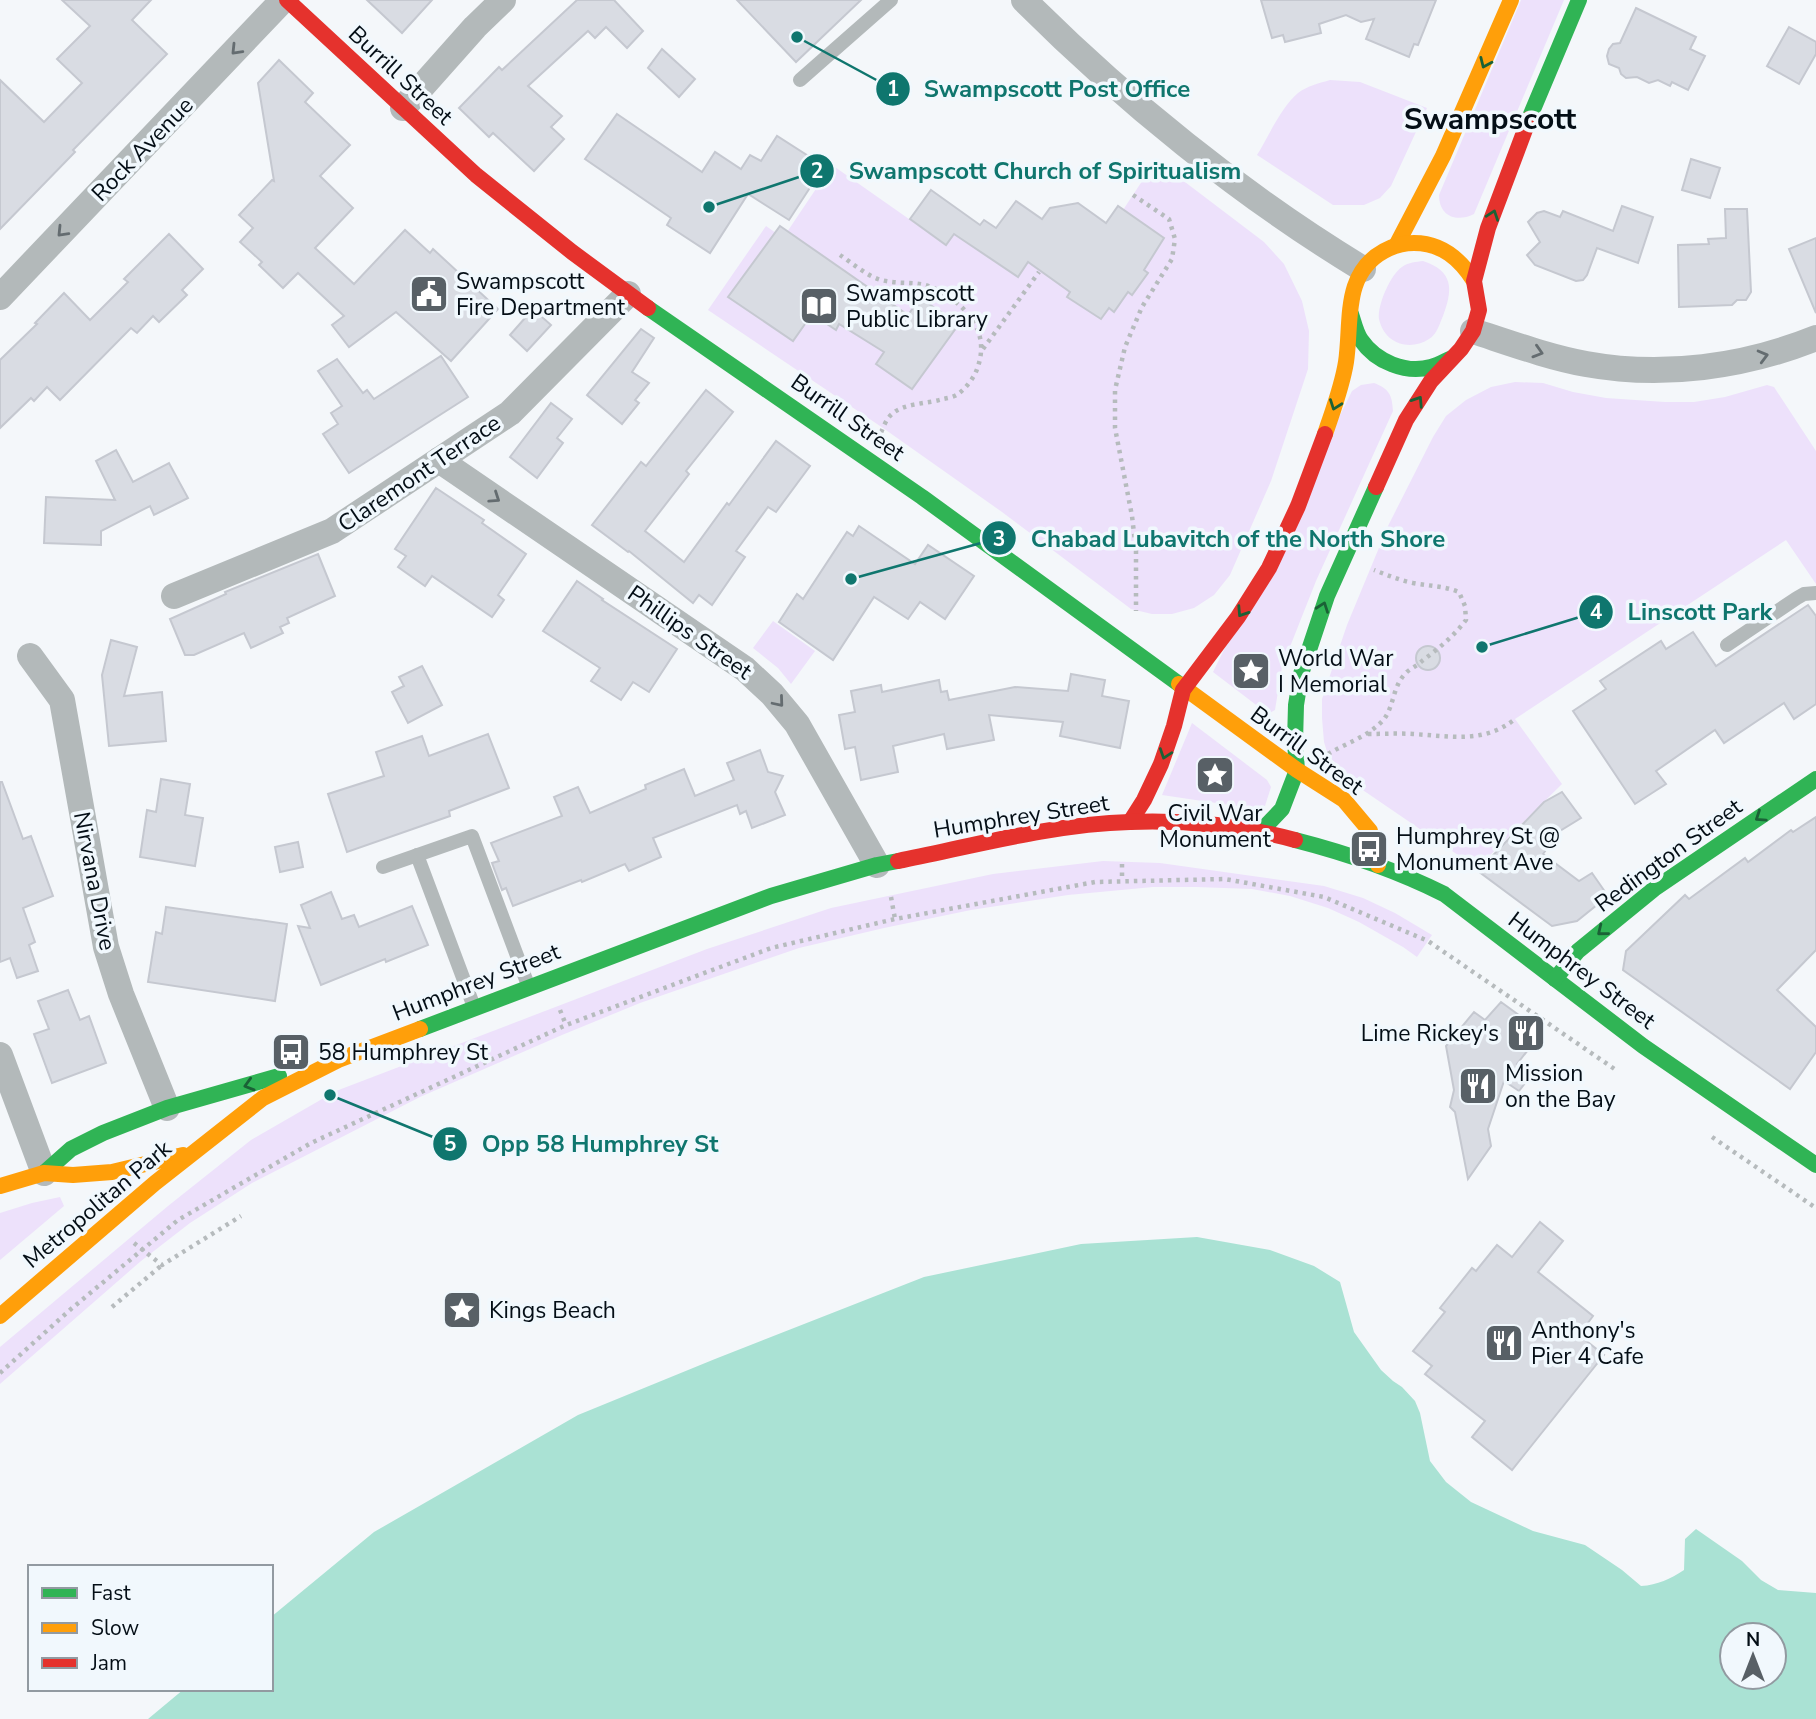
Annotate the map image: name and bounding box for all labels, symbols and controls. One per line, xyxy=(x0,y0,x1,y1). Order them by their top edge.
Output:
street label: Burrill Street xyxy=(342,19,460,133)
one-way arrow xyxy=(232,41,245,54)
one-way arrow xyxy=(1479,56,1493,68)
callout: Swampscott Post Office xyxy=(875,66,1205,111)
text: Swampscott Post Office xyxy=(924,73,1190,105)
text: 1 xyxy=(887,75,899,103)
street label: Rock Avenue xyxy=(85,90,200,208)
district label: Swampscott xyxy=(1404,99,1577,140)
callout: Swampscott Church of Spiritualism xyxy=(800,148,1256,193)
text: Swampscott Church of Spiritualism xyxy=(849,155,1241,187)
text: 2 xyxy=(811,157,823,185)
one-way arrow xyxy=(1485,209,1499,222)
one-way arrow xyxy=(58,224,71,237)
place label: Swampscott Fire Department xyxy=(456,266,626,323)
public building icon: Swampscott Fire Department xyxy=(408,273,450,315)
place label: Swampscott Public Library xyxy=(846,278,988,335)
library icon: Swampscott Public Library xyxy=(798,285,840,327)
one-way arrow xyxy=(1532,343,1544,358)
one-way arrow xyxy=(1757,350,1769,364)
street label: Burrill Street xyxy=(785,367,912,469)
one-way arrow xyxy=(1410,396,1423,409)
one-way arrow xyxy=(1329,398,1343,410)
street label: Claremont Terrace xyxy=(332,407,507,539)
one-way arrow xyxy=(487,490,500,502)
callout: Chabad Lubavitch of the North Shore xyxy=(982,516,1459,561)
text: Chabad Lubavitch of the North Shore xyxy=(1031,523,1445,555)
text: 3 xyxy=(993,525,1005,553)
street label: Phillips Street xyxy=(621,578,759,687)
callout: Linscott Park xyxy=(1579,590,1787,635)
text: Linscott Park xyxy=(1628,596,1774,628)
text: 4 xyxy=(1590,598,1603,626)
one-way arrow xyxy=(1315,602,1329,614)
one-way arrow xyxy=(1237,604,1250,617)
place label: World War I Memorial xyxy=(1278,643,1394,700)
place icon: World War I Memorial xyxy=(1230,650,1272,692)
one-way arrow xyxy=(771,694,783,707)
street label: Burrill Street xyxy=(1244,699,1370,802)
one-way arrow xyxy=(1159,747,1173,760)
place icon: Civil War Monument xyxy=(1194,754,1236,796)
street label: Humphrey Street xyxy=(931,787,1112,846)
street label: Redington Street xyxy=(1588,791,1749,919)
place label: Civil War Monument xyxy=(1159,798,1272,855)
street label: Nirvana Drive xyxy=(66,809,123,953)
one-way arrow xyxy=(1754,809,1767,822)
place label: Humphrey St @ Monument Ave xyxy=(1396,821,1560,878)
bus stop icon: Humphrey St @ Monument Ave xyxy=(1348,828,1390,870)
street label: Humphrey Street xyxy=(1502,905,1663,1037)
one-way arrow xyxy=(1597,923,1610,935)
street label: Humphrey Street xyxy=(388,936,565,1029)
restaurant icon: Lime Rickey's xyxy=(1505,1012,1547,1054)
place label: Lime Rickey's xyxy=(1361,1018,1499,1049)
bus stop icon: 58 Humphrey St xyxy=(270,1031,312,1073)
place label: 58 Humphrey St xyxy=(318,1037,489,1068)
place label: Mission on the Bay xyxy=(1505,1058,1616,1115)
restaurant icon: Mission on the Bay xyxy=(1457,1065,1499,1107)
one-way arrow xyxy=(243,1077,255,1091)
callout: Opp 58 Humphrey St xyxy=(432,1122,732,1167)
text: Opp 58 Humphrey St xyxy=(482,1128,719,1160)
text: 5 xyxy=(444,1130,456,1158)
street label: Metropolitan Park xyxy=(17,1133,178,1275)
place icon: Kings Beach xyxy=(441,1289,483,1331)
place label: Kings Beach xyxy=(489,1295,616,1326)
place label: Anthony's Pier 4 Cafe xyxy=(1531,1315,1644,1372)
restaurant icon: Anthony's Pier 4 Cafe xyxy=(1483,1322,1525,1364)
legend xyxy=(28,1565,273,1691)
text: Fast xyxy=(91,1579,131,1607)
text: Slow xyxy=(91,1614,140,1642)
north arrow xyxy=(1718,1621,1788,1691)
text: N xyxy=(1746,1627,1760,1653)
text: Jam xyxy=(90,1649,127,1677)

